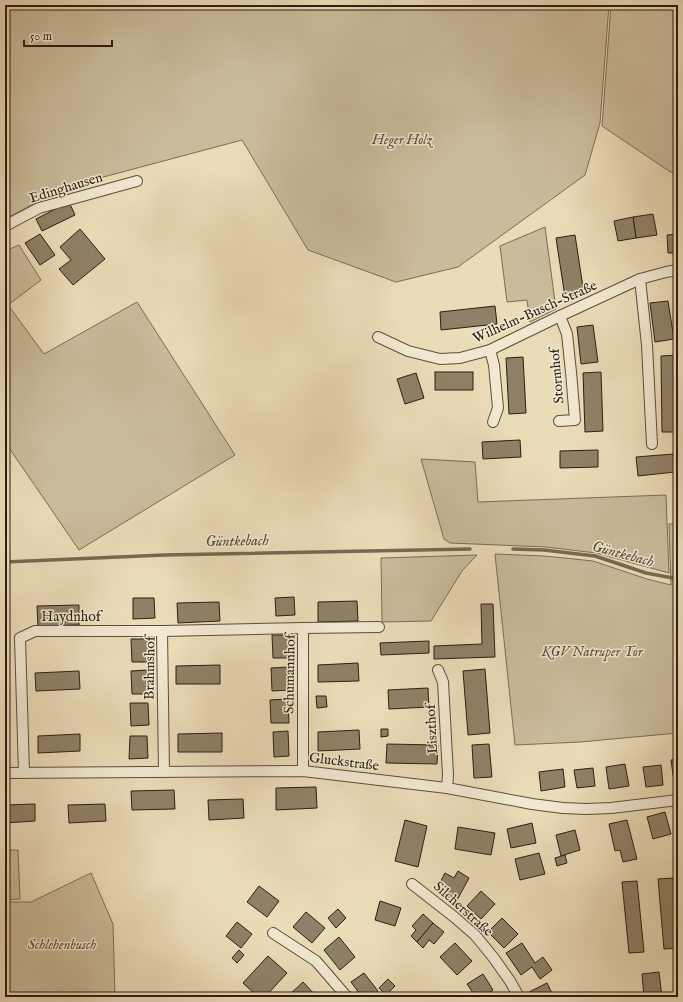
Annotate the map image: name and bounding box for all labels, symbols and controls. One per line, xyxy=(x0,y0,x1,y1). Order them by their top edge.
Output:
scale bar xyxy=(24,22,112,48)
text: 50 m xyxy=(30,29,52,44)
park label: Heger Holz xyxy=(371,131,434,150)
street label: Edinghausen xyxy=(27,168,105,208)
street label: Wilhelm-Busch-Straße xyxy=(470,276,600,348)
street label: Stormhof xyxy=(545,345,568,404)
water label: Güntkebach xyxy=(205,531,270,551)
water label: Güntkebach xyxy=(590,537,657,572)
street label: Haydnhof xyxy=(41,608,104,626)
street label: Schumannhof xyxy=(280,631,300,714)
street label: Brahmshof xyxy=(140,633,160,700)
park label: KGV Natruper Tor xyxy=(540,643,644,661)
street label: Liszthof xyxy=(422,701,442,754)
street label: Gluckstraße xyxy=(308,749,381,775)
street label: Silcherstraße xyxy=(429,877,497,941)
park label: Schlehenbusch xyxy=(28,936,96,954)

